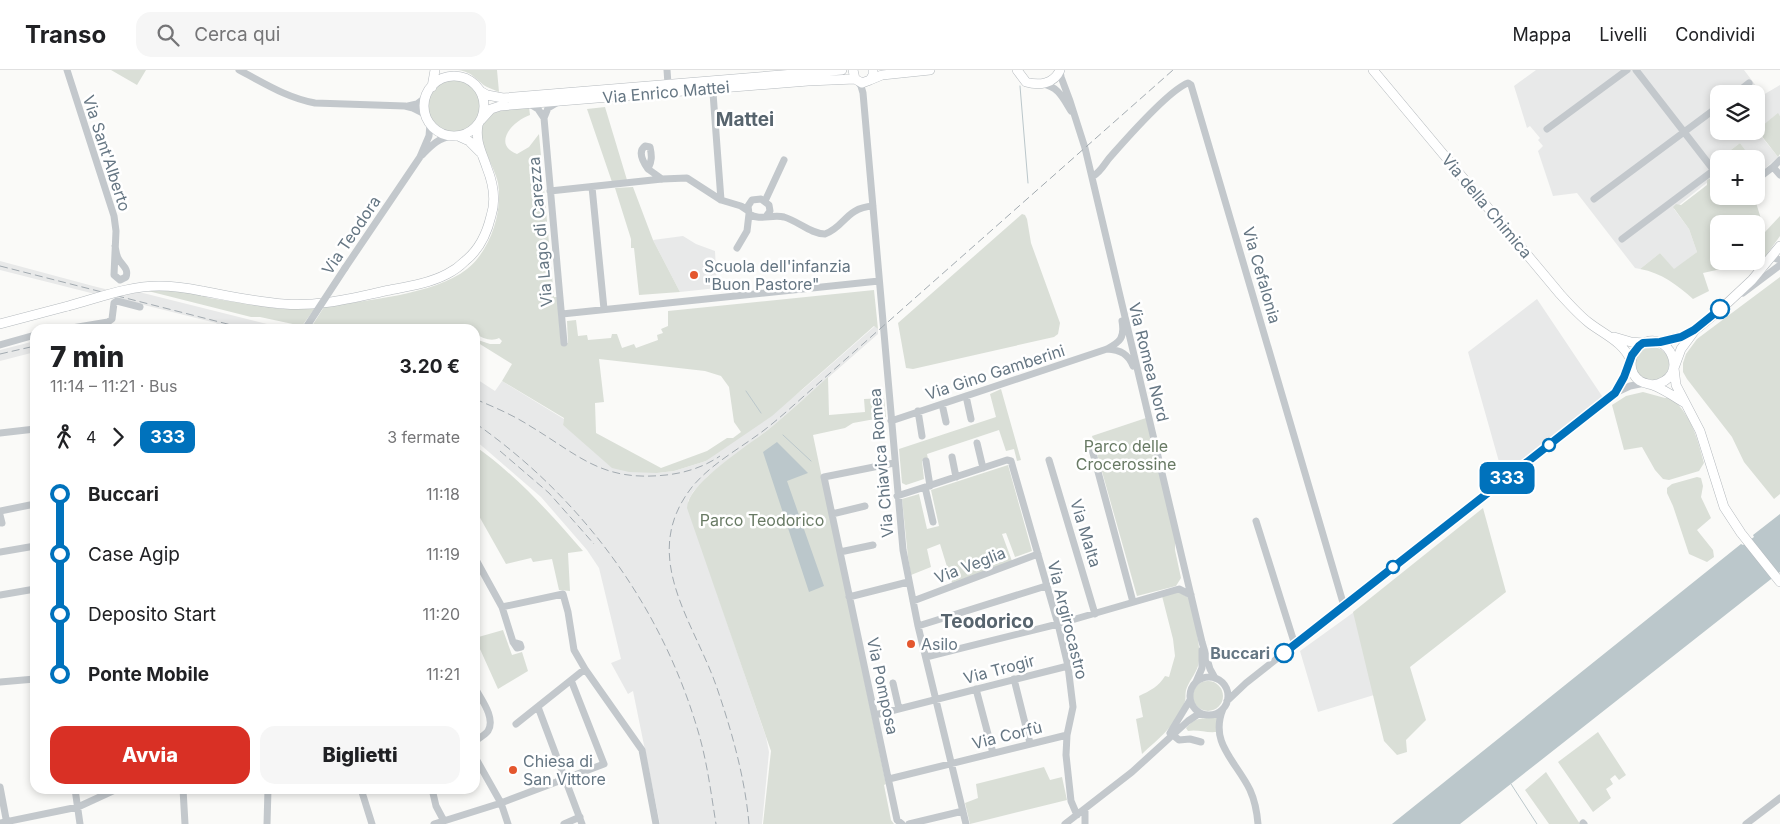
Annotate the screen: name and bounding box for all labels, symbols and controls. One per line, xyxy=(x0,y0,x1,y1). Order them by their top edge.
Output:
search box xyxy=(136,12,486,57)
text: Transo xyxy=(25,20,106,49)
icon: search xyxy=(154,21,182,49)
text: Cerca qui xyxy=(194,23,280,46)
text: Mappa xyxy=(1513,24,1571,45)
text: Livelli xyxy=(1599,24,1647,45)
text: Condividi xyxy=(1675,24,1755,45)
street label: Via Enrico Mattei xyxy=(602,76,730,108)
map controls xyxy=(1710,85,1765,270)
button: layers xyxy=(1710,85,1765,140)
street label: Via Sant'Alberto xyxy=(79,92,135,214)
district label: Mattei xyxy=(716,108,774,131)
street label: Via della Chimica xyxy=(1438,150,1536,262)
button: + xyxy=(1710,150,1765,205)
street label: Via Lago di Carezza xyxy=(523,156,557,308)
street label: Via Teodora xyxy=(317,192,385,278)
button: − xyxy=(1710,215,1765,270)
street label: Via Cefalonia xyxy=(1239,224,1285,326)
place label: Scuola dell'infanzia "Buon Pastore" xyxy=(704,256,851,294)
marker: Scuola dell'infanzia "Buon Pastore" xyxy=(688,269,700,281)
unlabelled marker xyxy=(1710,299,1730,319)
street label: Via Romea Nord xyxy=(1125,300,1173,424)
text: 7 min xyxy=(50,340,124,374)
street label: Via Gino Gamberini xyxy=(923,340,1067,404)
text: 3.20 € xyxy=(400,355,460,378)
text: 11:14 – 11:21 · Bus xyxy=(50,376,177,396)
street label: Via Chiavica Romea xyxy=(865,387,897,539)
icon: walk xyxy=(50,423,78,451)
icon: forward xyxy=(104,423,132,451)
text: 333 xyxy=(150,426,185,447)
text: 4 xyxy=(86,427,96,447)
text: 3 fermate xyxy=(387,427,460,447)
park label: Parco delle Crocerossine xyxy=(1076,436,1176,474)
unlabelled marker xyxy=(1542,438,1556,452)
line badge: 333 xyxy=(1478,462,1536,494)
text: 333 xyxy=(1490,467,1524,488)
text: Buccari xyxy=(88,483,159,506)
text: 11:18 xyxy=(426,484,460,504)
street label: Via Malta xyxy=(1066,496,1106,570)
park label: Parco Teodorico xyxy=(700,510,824,530)
street label: Via Veglia xyxy=(932,542,1008,588)
text: Case Agip xyxy=(88,543,180,566)
text: 11:19 xyxy=(426,544,460,564)
street label: Via Argirocastro xyxy=(1044,559,1092,681)
unlabelled marker xyxy=(1386,560,1400,574)
text: Deposito Start xyxy=(88,603,216,626)
text: 11:20 xyxy=(423,604,460,624)
district label: Teodorico xyxy=(940,610,1034,633)
place label: Asilo xyxy=(921,634,958,654)
street label: Via Pomposa xyxy=(863,636,903,736)
marker: Asilo xyxy=(905,638,917,650)
place label: Buccari xyxy=(1210,643,1270,663)
marker: Buccari xyxy=(1274,643,1294,663)
street label: Via Trogir xyxy=(961,650,1037,688)
text: Ponte Mobile xyxy=(88,663,209,686)
text: 11:21 xyxy=(426,664,460,684)
street label: Via Corfù xyxy=(970,717,1044,753)
button: Avvia xyxy=(50,726,250,784)
button: Biglietti xyxy=(260,726,460,784)
place label: Chiesa di San Vittore xyxy=(523,751,606,789)
marker: Chiesa di San Vittore xyxy=(507,764,519,776)

